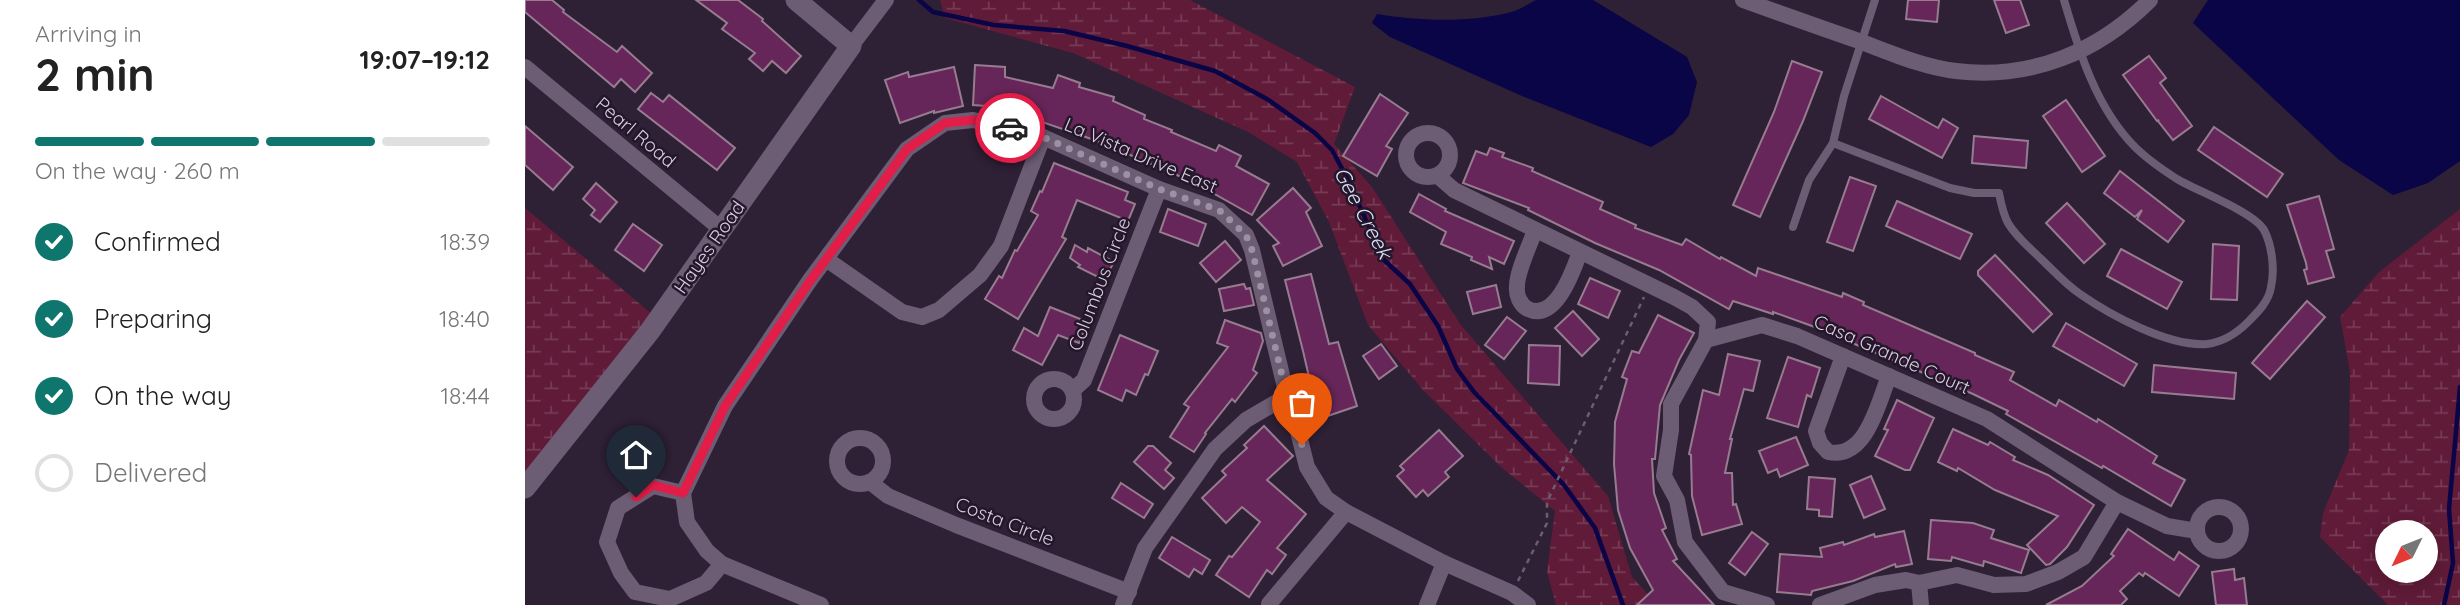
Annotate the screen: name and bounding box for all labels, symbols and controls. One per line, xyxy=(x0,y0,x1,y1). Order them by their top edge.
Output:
text: Arriving in xyxy=(35,19,142,48)
text: 19:07–19:12 xyxy=(360,43,490,76)
text: 2 min xyxy=(35,45,155,103)
street label: Pearl Road xyxy=(591,91,681,173)
courier xyxy=(975,93,1045,163)
icon: car xyxy=(991,109,1029,147)
street label: La Vista Drive East xyxy=(1061,112,1221,198)
text: On the way · 260 m xyxy=(35,156,240,185)
water label: Gee Creek xyxy=(1329,162,1400,264)
street label: Hayes Road xyxy=(668,196,750,298)
street label: Columbus Circle xyxy=(1063,214,1135,354)
icon: check xyxy=(35,223,73,261)
text: Confirmed xyxy=(94,225,221,258)
text: 18:39 xyxy=(440,227,490,256)
icon: check xyxy=(35,300,73,338)
text: Preparing xyxy=(94,302,212,335)
text: 18:40 xyxy=(439,304,490,333)
street label: Casa Grande Court xyxy=(1810,309,1974,399)
pin xyxy=(1272,373,1332,445)
icon: check xyxy=(35,377,73,415)
text: On the way xyxy=(94,379,232,412)
text: 18:44 xyxy=(441,381,490,410)
icon: bag xyxy=(1283,384,1321,422)
pin xyxy=(606,425,666,497)
icon: home xyxy=(617,436,655,474)
text: Delivered xyxy=(94,456,207,489)
street label: Costa Circle xyxy=(952,491,1058,551)
north arrow xyxy=(2375,520,2438,583)
map controls xyxy=(2375,520,2438,583)

